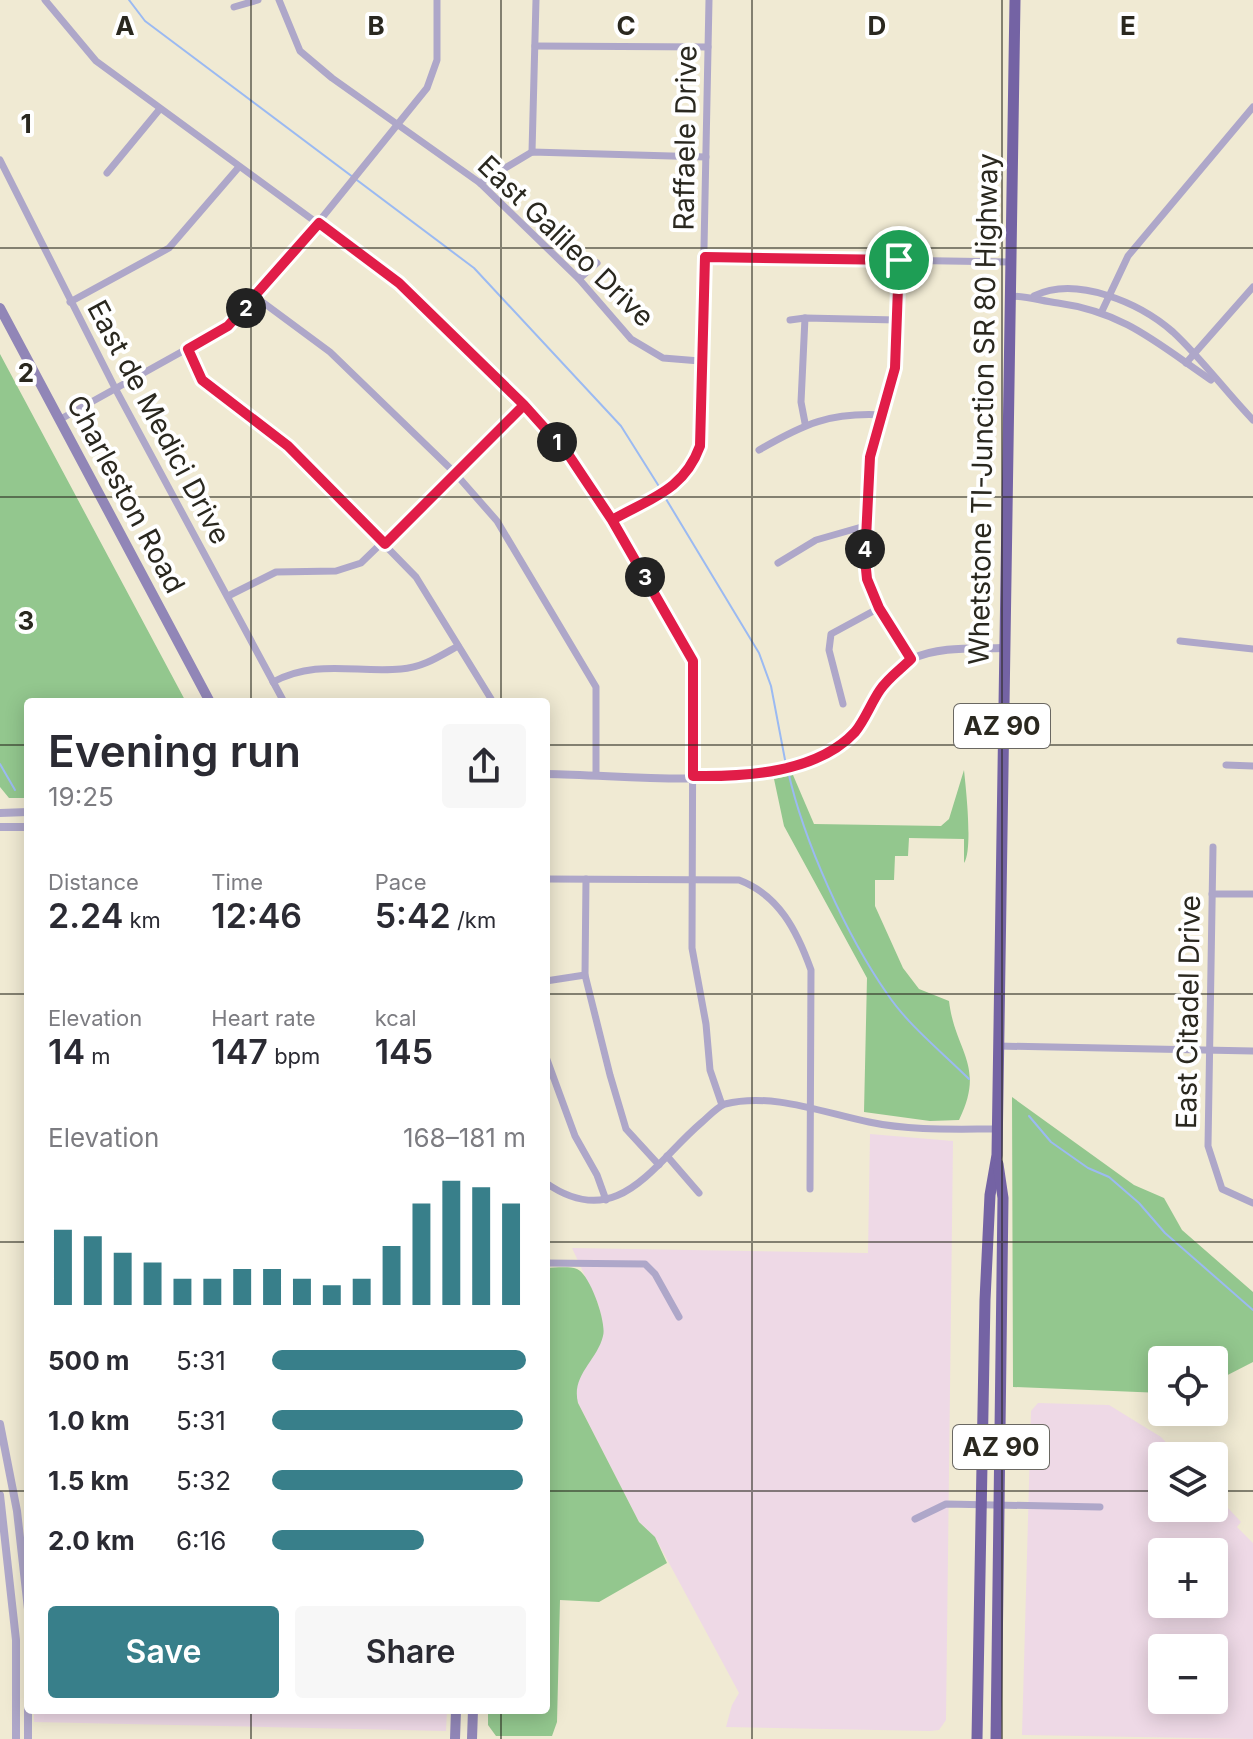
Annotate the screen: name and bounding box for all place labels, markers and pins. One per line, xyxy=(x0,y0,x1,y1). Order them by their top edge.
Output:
pin xyxy=(865,226,933,294)
pin: 2 xyxy=(226,288,266,328)
pin: 1 xyxy=(537,422,577,462)
pin: 4 xyxy=(845,529,885,569)
pin: 3 xyxy=(625,557,665,597)

